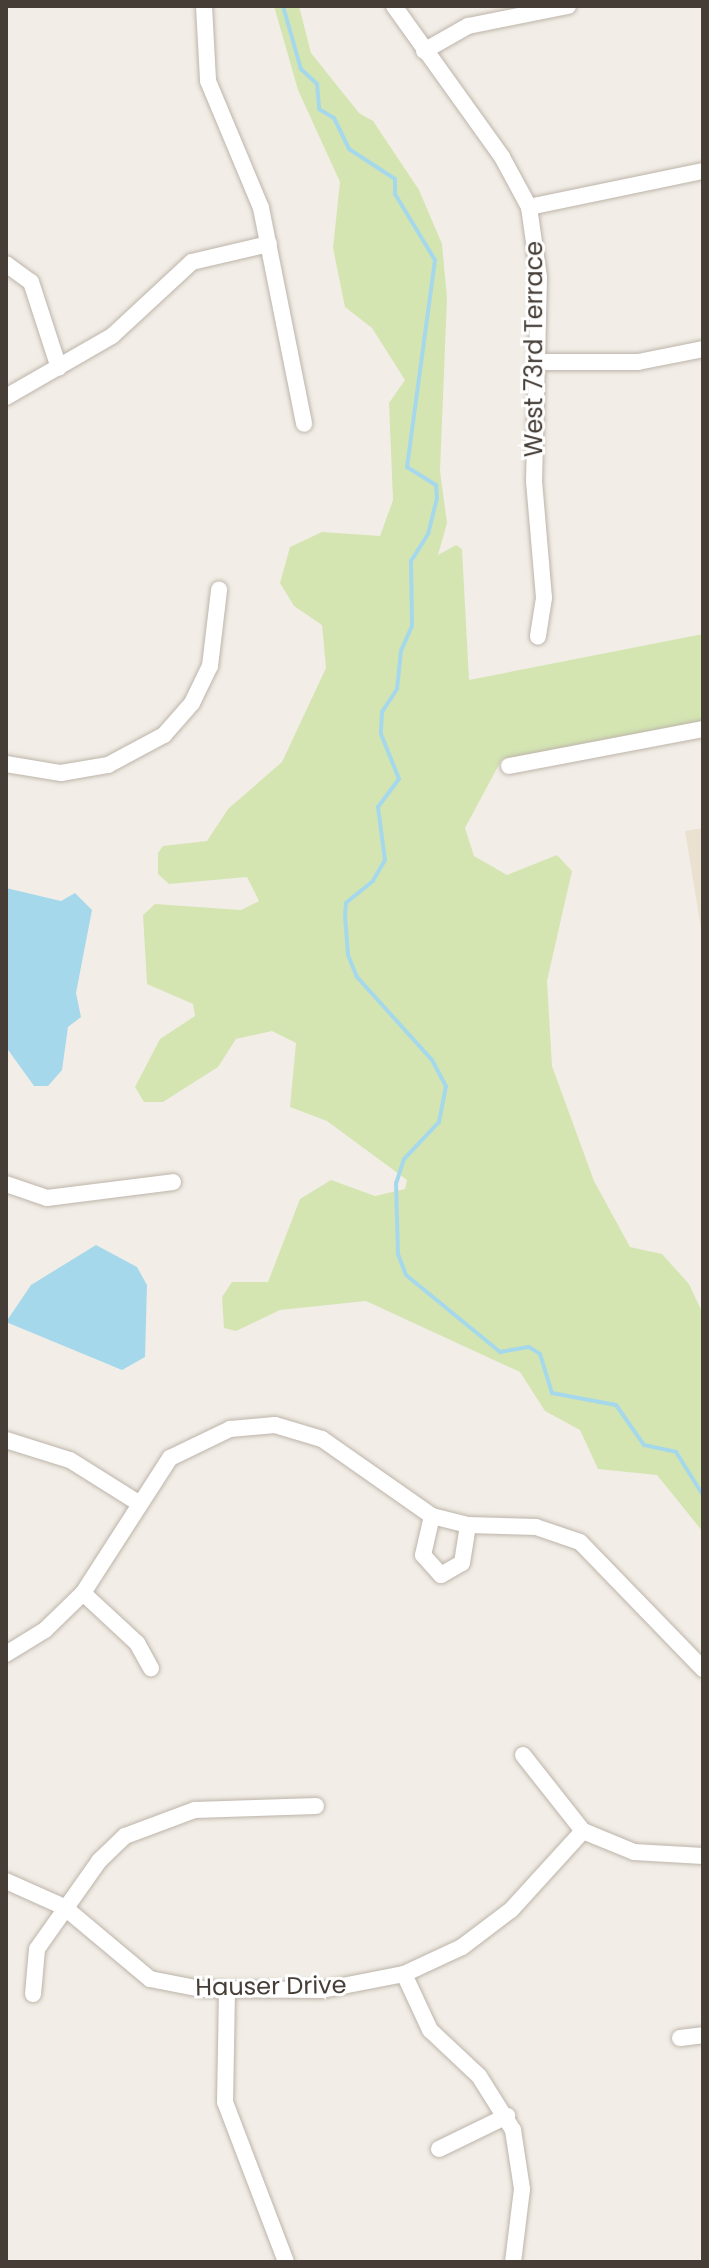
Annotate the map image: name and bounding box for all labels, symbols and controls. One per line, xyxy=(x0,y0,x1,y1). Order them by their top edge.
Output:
street label: West 73rd Terrace xyxy=(520,241,548,457)
street label: Hauser Drive xyxy=(195,1970,347,2002)

